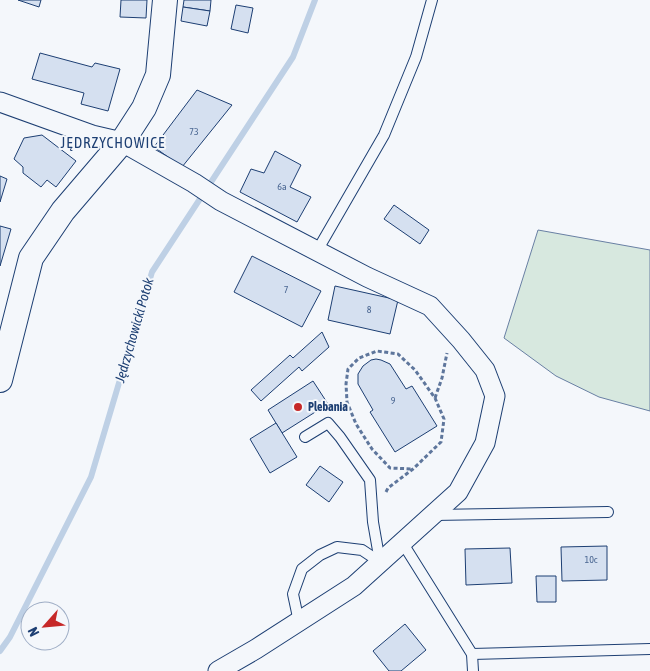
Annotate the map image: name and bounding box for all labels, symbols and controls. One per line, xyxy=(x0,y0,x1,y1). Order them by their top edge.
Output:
house number: 73 xyxy=(189,126,199,137)
district label: JĘDRZYCHOWICE xyxy=(61,134,165,151)
house number: 6a xyxy=(277,181,287,192)
water label: Jędrzychowicki Potok xyxy=(111,275,157,385)
house number: 7 xyxy=(284,284,289,295)
house number: 8 xyxy=(367,304,372,315)
house number: 9 xyxy=(391,395,396,406)
place label: Plebania xyxy=(308,400,348,414)
marker: Plebania xyxy=(292,401,304,413)
house number: 10c xyxy=(584,554,598,565)
north arrow xyxy=(20,601,70,651)
text: N xyxy=(24,625,42,639)

